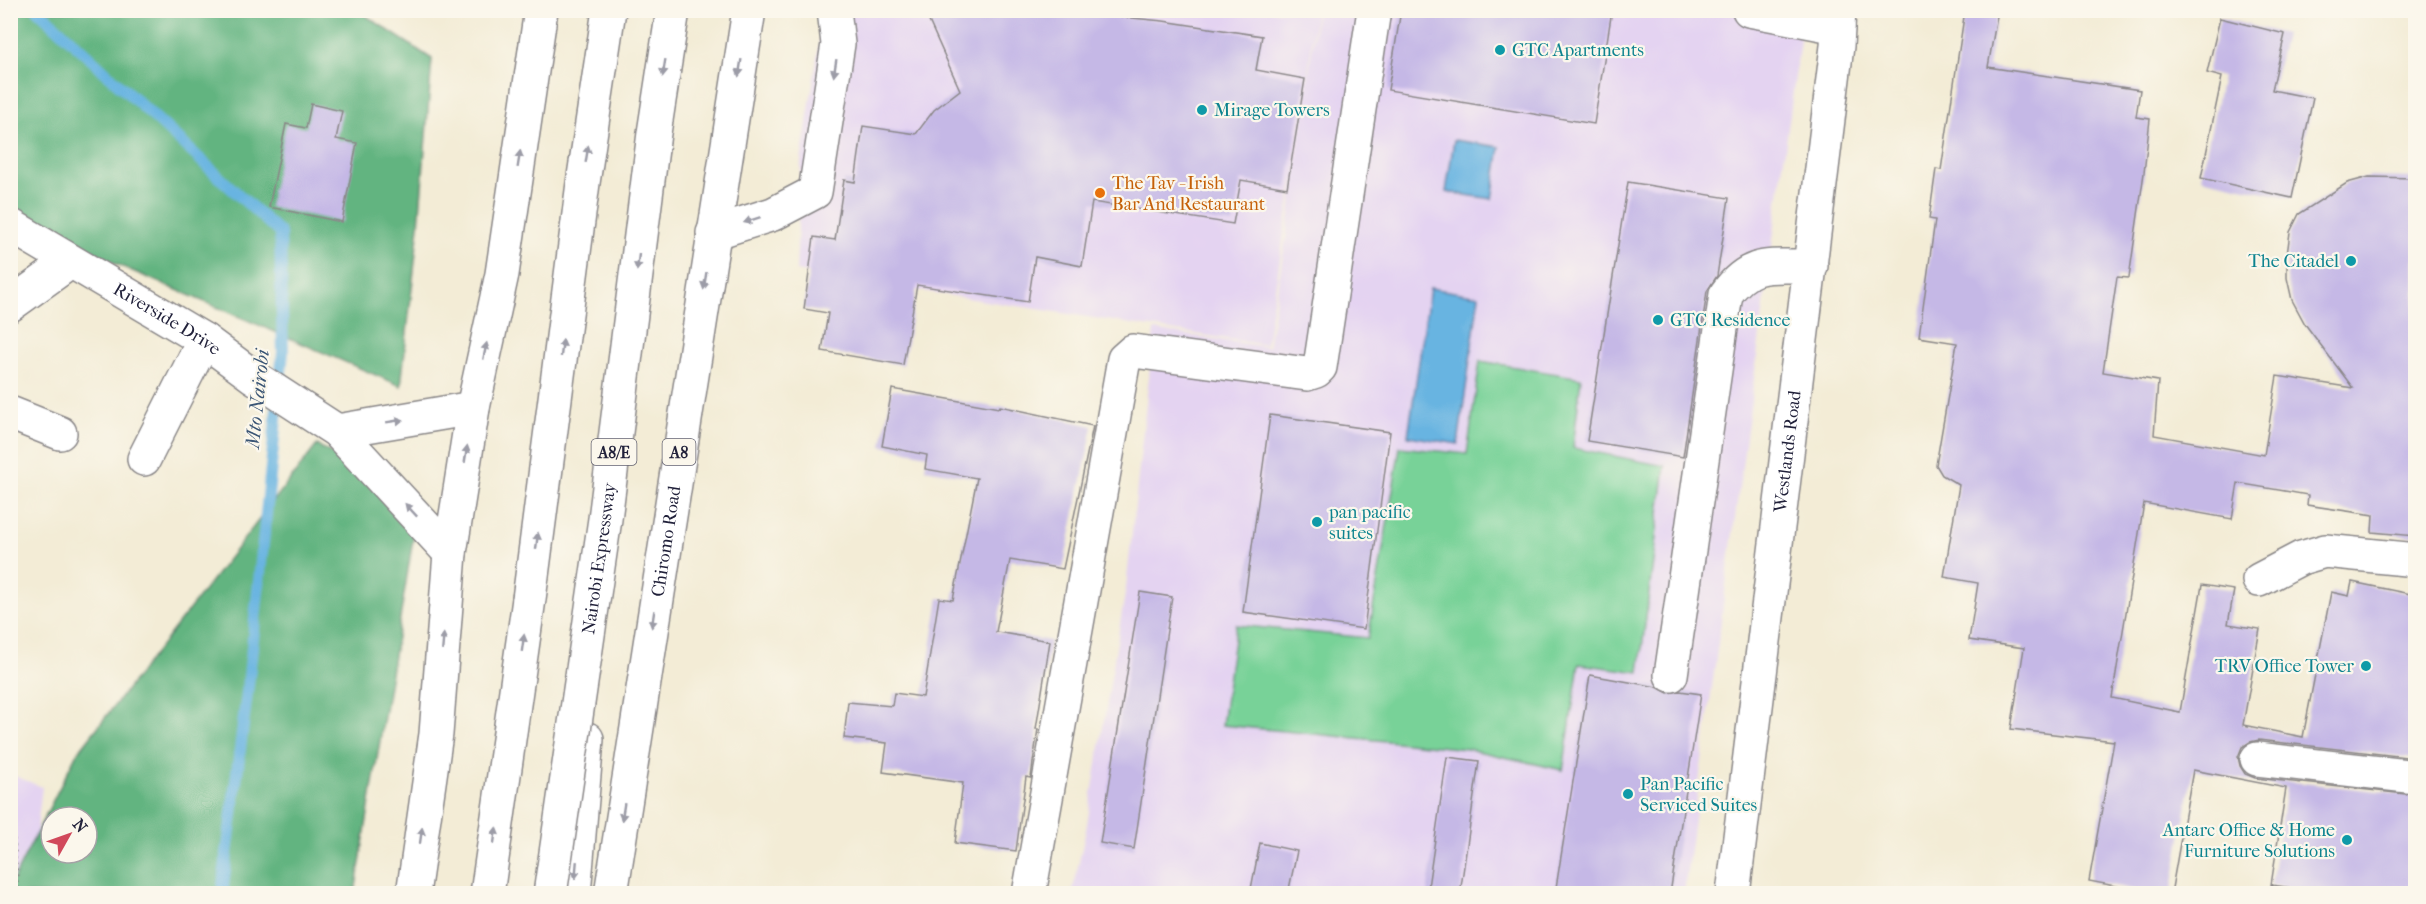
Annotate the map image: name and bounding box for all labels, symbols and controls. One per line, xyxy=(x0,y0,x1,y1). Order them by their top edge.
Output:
place label: GTC Apartments xyxy=(1512,40,1644,61)
marker: GTC Apartments xyxy=(1493,43,1507,57)
one-way arrow xyxy=(660,59,669,78)
one-way arrow xyxy=(735,59,744,78)
one-way arrow xyxy=(830,59,839,78)
place label: Mirage Towers xyxy=(1214,100,1330,121)
marker: Mirage Towers xyxy=(1195,103,1209,117)
one-way arrow xyxy=(583,145,592,164)
one-way arrow xyxy=(514,149,523,168)
place label: The Tav - Irish Bar And Restaurant xyxy=(1112,173,1266,215)
marker: The Tav - Irish Bar And Restaurant xyxy=(1093,186,1107,200)
one-way arrow xyxy=(743,216,761,225)
place label: The Citadel xyxy=(2248,251,2339,272)
one-way arrow xyxy=(633,252,643,271)
marker: The Citadel xyxy=(2344,254,2358,268)
one-way arrow xyxy=(700,272,709,291)
street label: Riverside Drive xyxy=(109,279,225,360)
place label: GTC Residence xyxy=(1670,310,1790,331)
marker: GTC Residence xyxy=(1651,313,1665,327)
one-way arrow xyxy=(557,338,566,357)
one-way arrow xyxy=(481,341,490,360)
water label: Mto Nairobi xyxy=(241,347,274,452)
street label: Westlands Road xyxy=(1770,389,1806,515)
one-way arrow xyxy=(385,416,404,425)
road number: A8/E xyxy=(592,439,636,465)
road number: A8 xyxy=(662,439,696,465)
one-way arrow xyxy=(461,444,470,463)
street label: Nairobi Expressway xyxy=(578,480,621,636)
street label: Chiromo Road xyxy=(648,484,686,598)
place label: pan pacific suites xyxy=(1328,502,1411,544)
one-way arrow xyxy=(404,503,418,517)
marker: pan pacific suites xyxy=(1310,515,1324,529)
one-way arrow xyxy=(532,532,541,551)
one-way arrow xyxy=(648,610,657,629)
one-way arrow xyxy=(438,632,448,651)
one-way arrow xyxy=(518,633,528,652)
place label: TRV Office Tower xyxy=(2215,656,2354,677)
marker: TRV Office Tower xyxy=(2359,659,2373,673)
place label: Pan Pacific Serviced Suites xyxy=(1640,774,1758,816)
marker: Pan Pacific Serviced Suites xyxy=(1621,787,1635,801)
one-way arrow xyxy=(619,803,628,822)
north arrow xyxy=(39,805,99,865)
text: N xyxy=(69,815,92,837)
place label: Antarc Office & Home Furniture Solutions xyxy=(2162,820,2335,862)
one-way arrow xyxy=(417,826,426,845)
one-way arrow xyxy=(491,826,500,845)
marker: Antarc Office & Home Furniture Solutions xyxy=(2340,833,2354,847)
one-way arrow xyxy=(571,860,581,879)

